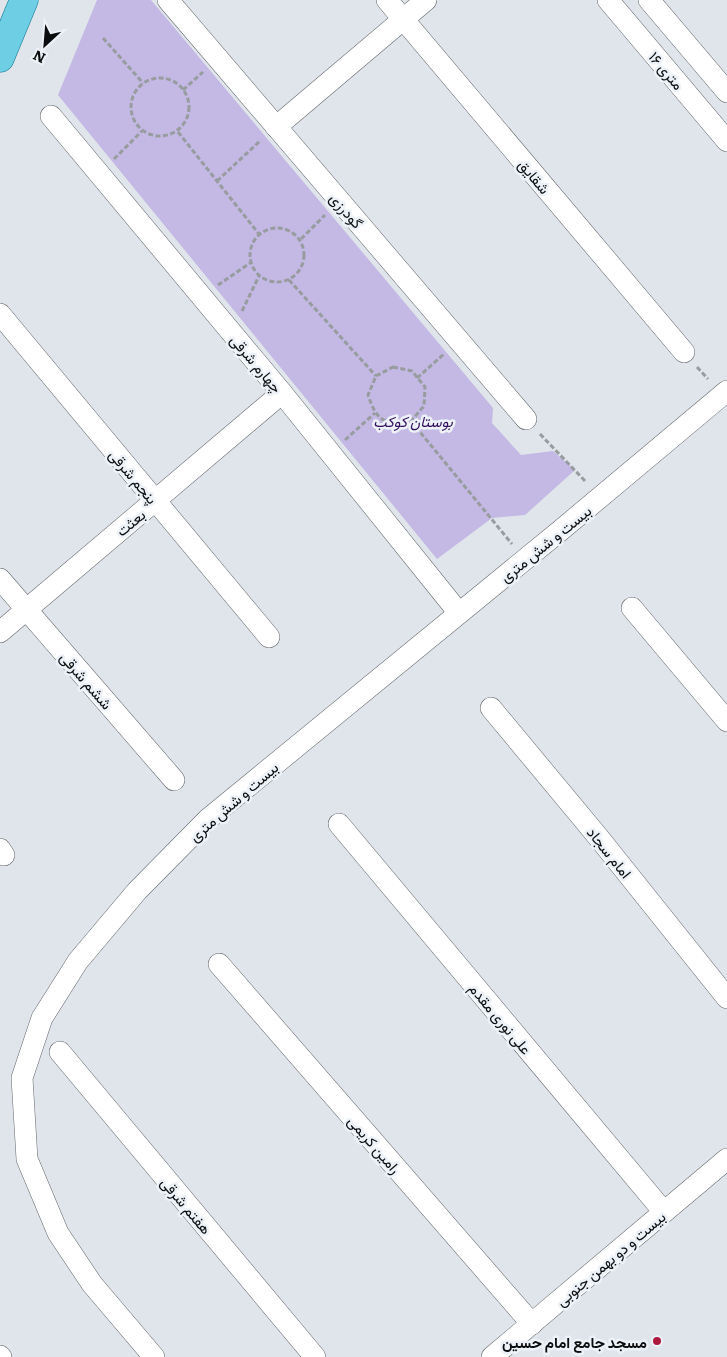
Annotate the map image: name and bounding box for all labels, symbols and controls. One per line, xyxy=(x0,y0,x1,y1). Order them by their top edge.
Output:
north arrow xyxy=(20,20,70,70)
text: N xyxy=(29,46,49,69)
street label: ۱۶ متری xyxy=(644,46,690,94)
street label: شقایق xyxy=(514,153,557,199)
street label: گودرزی xyxy=(325,187,369,233)
street label: چهارم شرقی xyxy=(226,329,288,397)
park label: بوستان کوکب xyxy=(373,409,453,432)
street label: پنجم شرقی xyxy=(104,443,164,509)
street label: بیست و شش متری xyxy=(494,499,596,587)
street label: بعثت xyxy=(110,503,150,541)
street label: ششم شرقی xyxy=(55,646,119,714)
street label: بیست و شش متری xyxy=(183,755,283,847)
street label: امام سجاد xyxy=(582,821,638,883)
street label: علی نوری مقدم xyxy=(464,977,538,1059)
street label: رامین کریمی xyxy=(343,1110,407,1178)
street label: هفتم شرقی xyxy=(156,1171,218,1239)
street label: بیست و دو بهمن جنوبی xyxy=(550,1205,670,1311)
place label: مسجد جامع امام حسین xyxy=(502,1330,647,1353)
marker: مسجد جامع امام حسین xyxy=(651,1335,663,1347)

